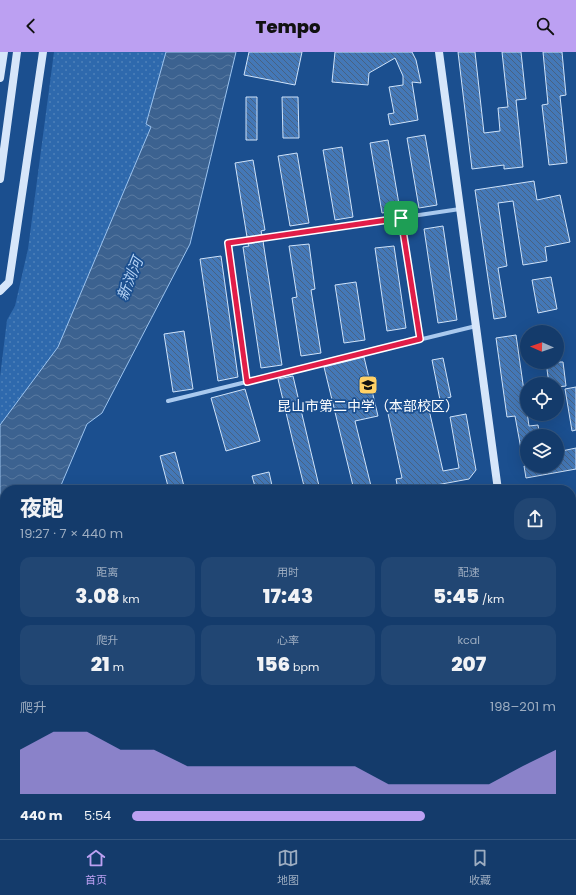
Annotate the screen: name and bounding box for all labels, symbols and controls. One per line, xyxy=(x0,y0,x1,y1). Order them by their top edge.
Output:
text: Tempo xyxy=(256,14,320,39)
icon: back xyxy=(20,15,42,37)
icon: search xyxy=(534,15,556,37)
pin xyxy=(384,201,418,235)
icon: arrive xyxy=(390,207,412,229)
water label: 新浏河 xyxy=(111,251,149,304)
north arrow xyxy=(520,325,564,369)
map controls xyxy=(520,325,564,473)
school or university icon: 昆山市第二中学（本部校区） xyxy=(357,374,379,396)
button: locate xyxy=(520,377,564,421)
place label: 昆山市第二中学（本部校区） xyxy=(277,396,459,416)
button: layers xyxy=(520,429,564,473)
text: 夜跑 xyxy=(20,493,64,524)
button: share xyxy=(514,498,556,540)
text: 19:27 · 7 × 440 m xyxy=(20,524,123,543)
text: 距离 xyxy=(96,564,118,580)
text: 用时 xyxy=(277,564,299,580)
text: 配速 xyxy=(458,564,480,580)
text: 3.08 xyxy=(75,582,120,610)
text: 17:43 xyxy=(263,582,313,610)
text: 5:45 xyxy=(433,582,479,610)
text: km xyxy=(120,591,140,607)
text: /km xyxy=(479,591,504,607)
text: 爬升 xyxy=(96,632,118,648)
text: 心率 xyxy=(277,632,299,648)
text: kcal xyxy=(457,632,480,648)
text: 21 xyxy=(91,650,110,678)
text: 156 xyxy=(257,650,290,678)
text: 207 xyxy=(451,650,486,678)
text: m xyxy=(110,659,124,675)
text: bpm xyxy=(290,659,319,675)
text: 198–201 m xyxy=(490,697,556,716)
text: 爬升 xyxy=(20,698,46,717)
text: 440 m xyxy=(20,806,63,825)
text: 5:54 xyxy=(84,806,111,825)
tab: 首页 xyxy=(85,847,107,889)
tab: 地图 xyxy=(277,847,299,889)
tab: 收藏 xyxy=(469,847,491,889)

